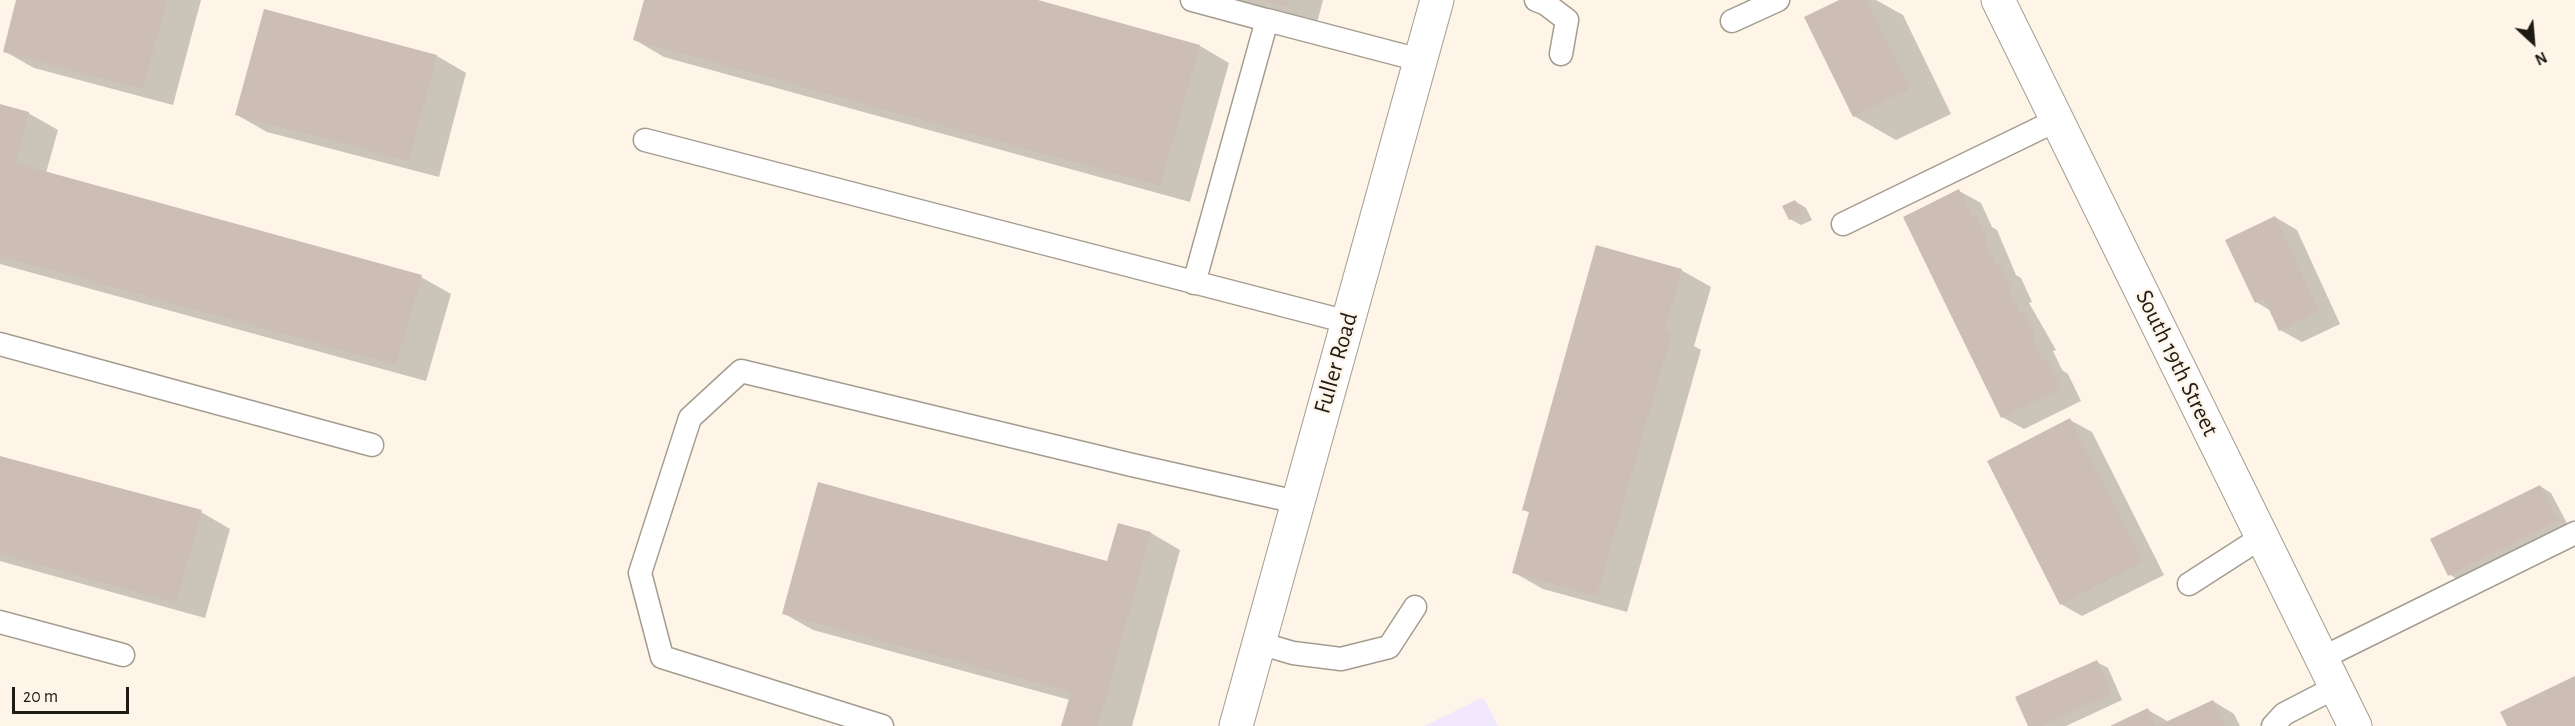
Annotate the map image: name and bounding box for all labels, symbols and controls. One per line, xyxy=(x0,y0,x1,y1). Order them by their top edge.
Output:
north arrow xyxy=(2503,12,2563,72)
text: N xyxy=(2532,49,2549,68)
street label: South 19th Street xyxy=(2129,285,2225,441)
street label: Fuller Road xyxy=(1308,309,1364,417)
scale bar xyxy=(15,675,132,713)
text: 20 m xyxy=(23,688,58,706)

